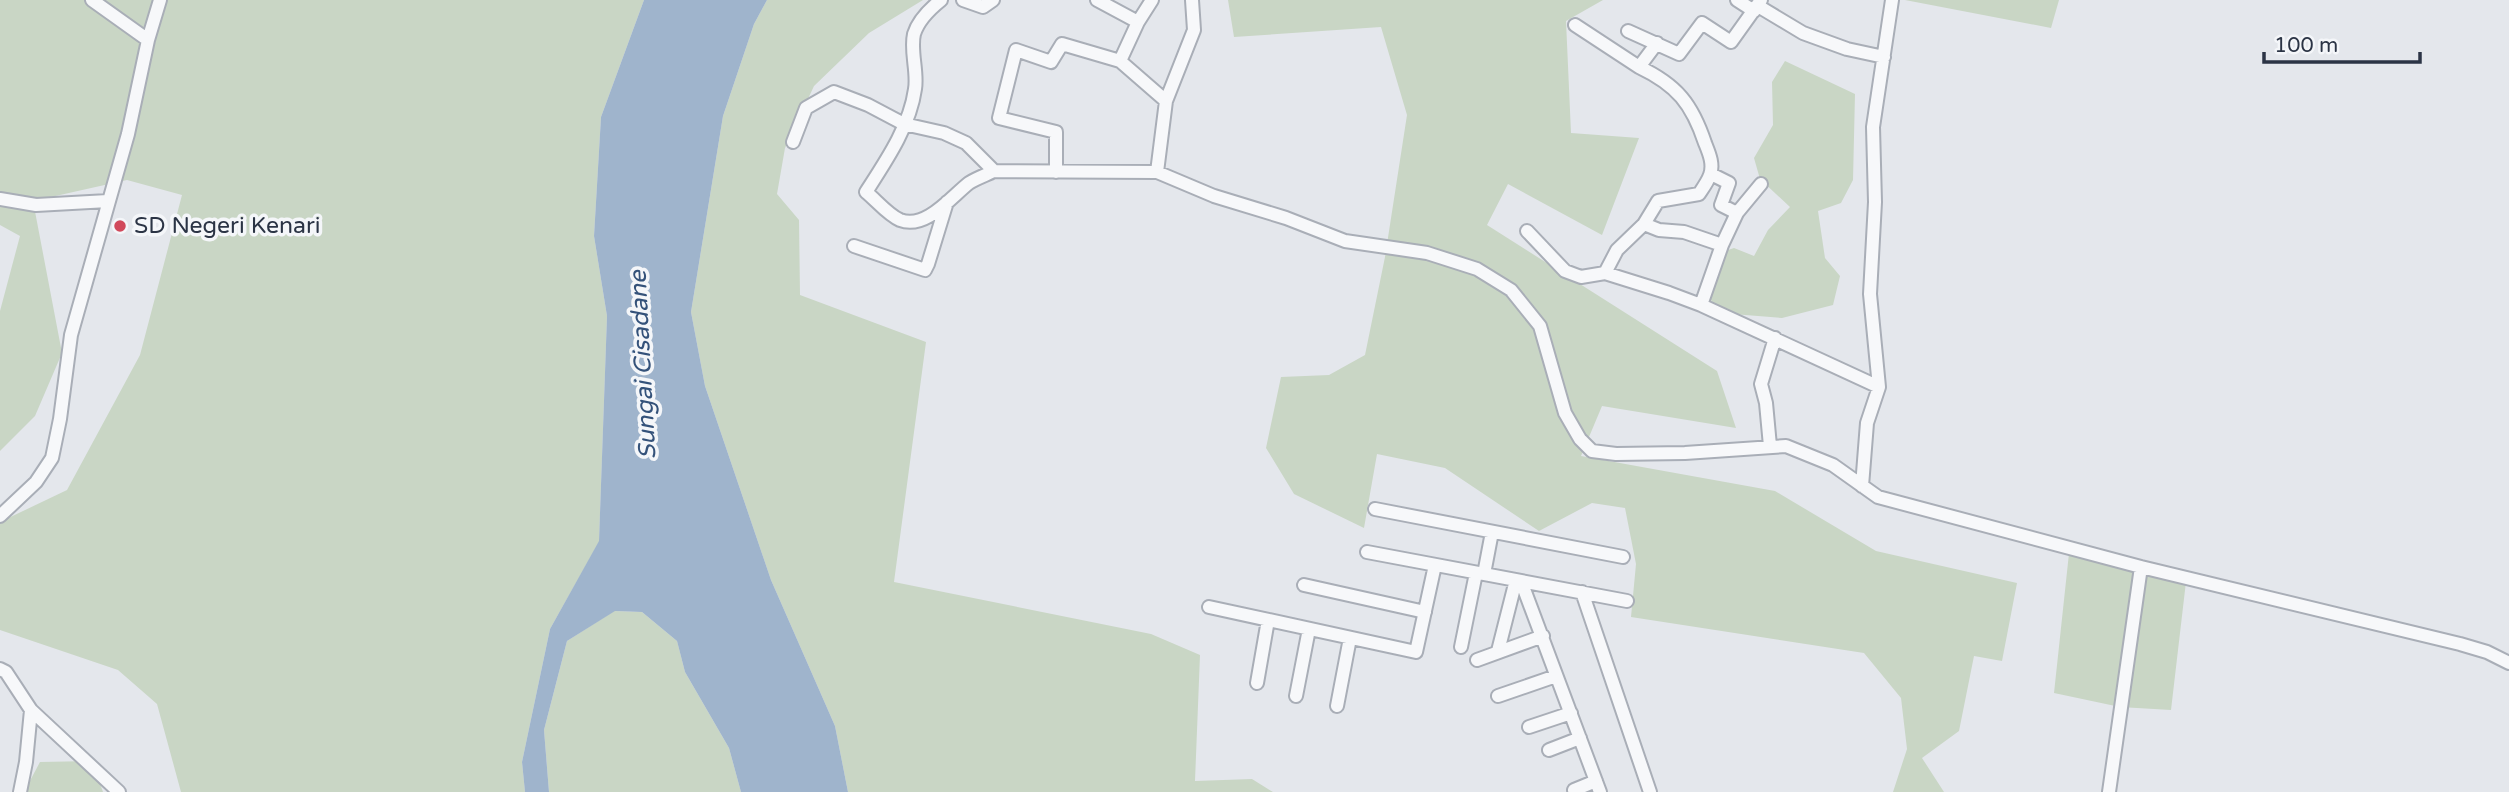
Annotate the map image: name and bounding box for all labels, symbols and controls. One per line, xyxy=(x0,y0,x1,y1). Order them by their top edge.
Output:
scale bar xyxy=(2264,21,2420,65)
text: 100 m xyxy=(2274,33,2338,58)
place label: SD Negeri Kenari xyxy=(134,212,321,240)
marker: SD Negeri Kenari xyxy=(112,218,128,234)
water label: Sungai Cisadane xyxy=(623,268,662,460)

